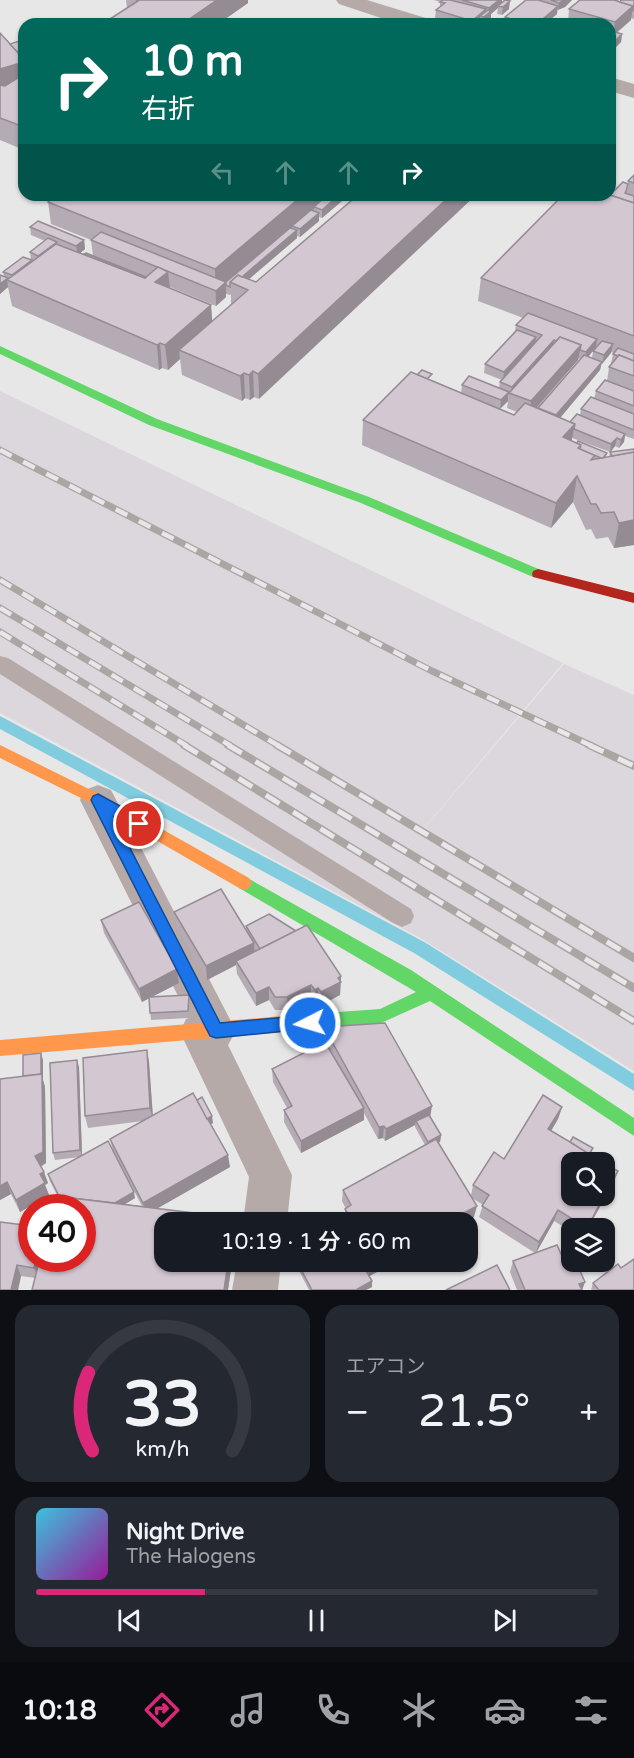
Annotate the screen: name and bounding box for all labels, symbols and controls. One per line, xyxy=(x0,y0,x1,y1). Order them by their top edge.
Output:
text: 10 m xyxy=(141,36,243,87)
icon: right xyxy=(42,42,120,120)
text: 右折 xyxy=(141,93,195,126)
icon: left xyxy=(206,156,239,189)
icon: ahead xyxy=(269,156,302,189)
icon: ahead xyxy=(332,156,365,189)
icon: right xyxy=(395,156,428,189)
pin xyxy=(113,798,164,849)
icon: arrive xyxy=(122,807,155,840)
position arrow xyxy=(278,991,342,1055)
map controls xyxy=(561,1152,615,1272)
button: search xyxy=(561,1152,615,1206)
speed limit sign: 40 xyxy=(18,1194,96,1272)
button: layers xyxy=(561,1218,615,1272)
text: 10:19 · 1 分 · 60 m xyxy=(221,1229,411,1255)
text: エアコン xyxy=(346,1355,426,1379)
text: 33 xyxy=(123,1368,201,1443)
text: 21.5° xyxy=(418,1385,531,1439)
text: − xyxy=(346,1393,369,1432)
text: + xyxy=(579,1393,598,1432)
text: km/h xyxy=(135,1436,189,1462)
text: Night Drive xyxy=(126,1519,244,1545)
text: The Halogens xyxy=(126,1545,256,1569)
icon: previous xyxy=(113,1604,146,1637)
icon: pause xyxy=(300,1604,333,1637)
icon: next xyxy=(488,1604,521,1637)
icon: directions xyxy=(141,1689,183,1731)
icon: music xyxy=(227,1689,269,1731)
icon: phone xyxy=(312,1689,354,1731)
icon: climate xyxy=(398,1689,440,1731)
icon: car xyxy=(484,1689,526,1731)
icon: filters xyxy=(570,1689,612,1731)
text: 10:18 xyxy=(22,1694,97,1727)

